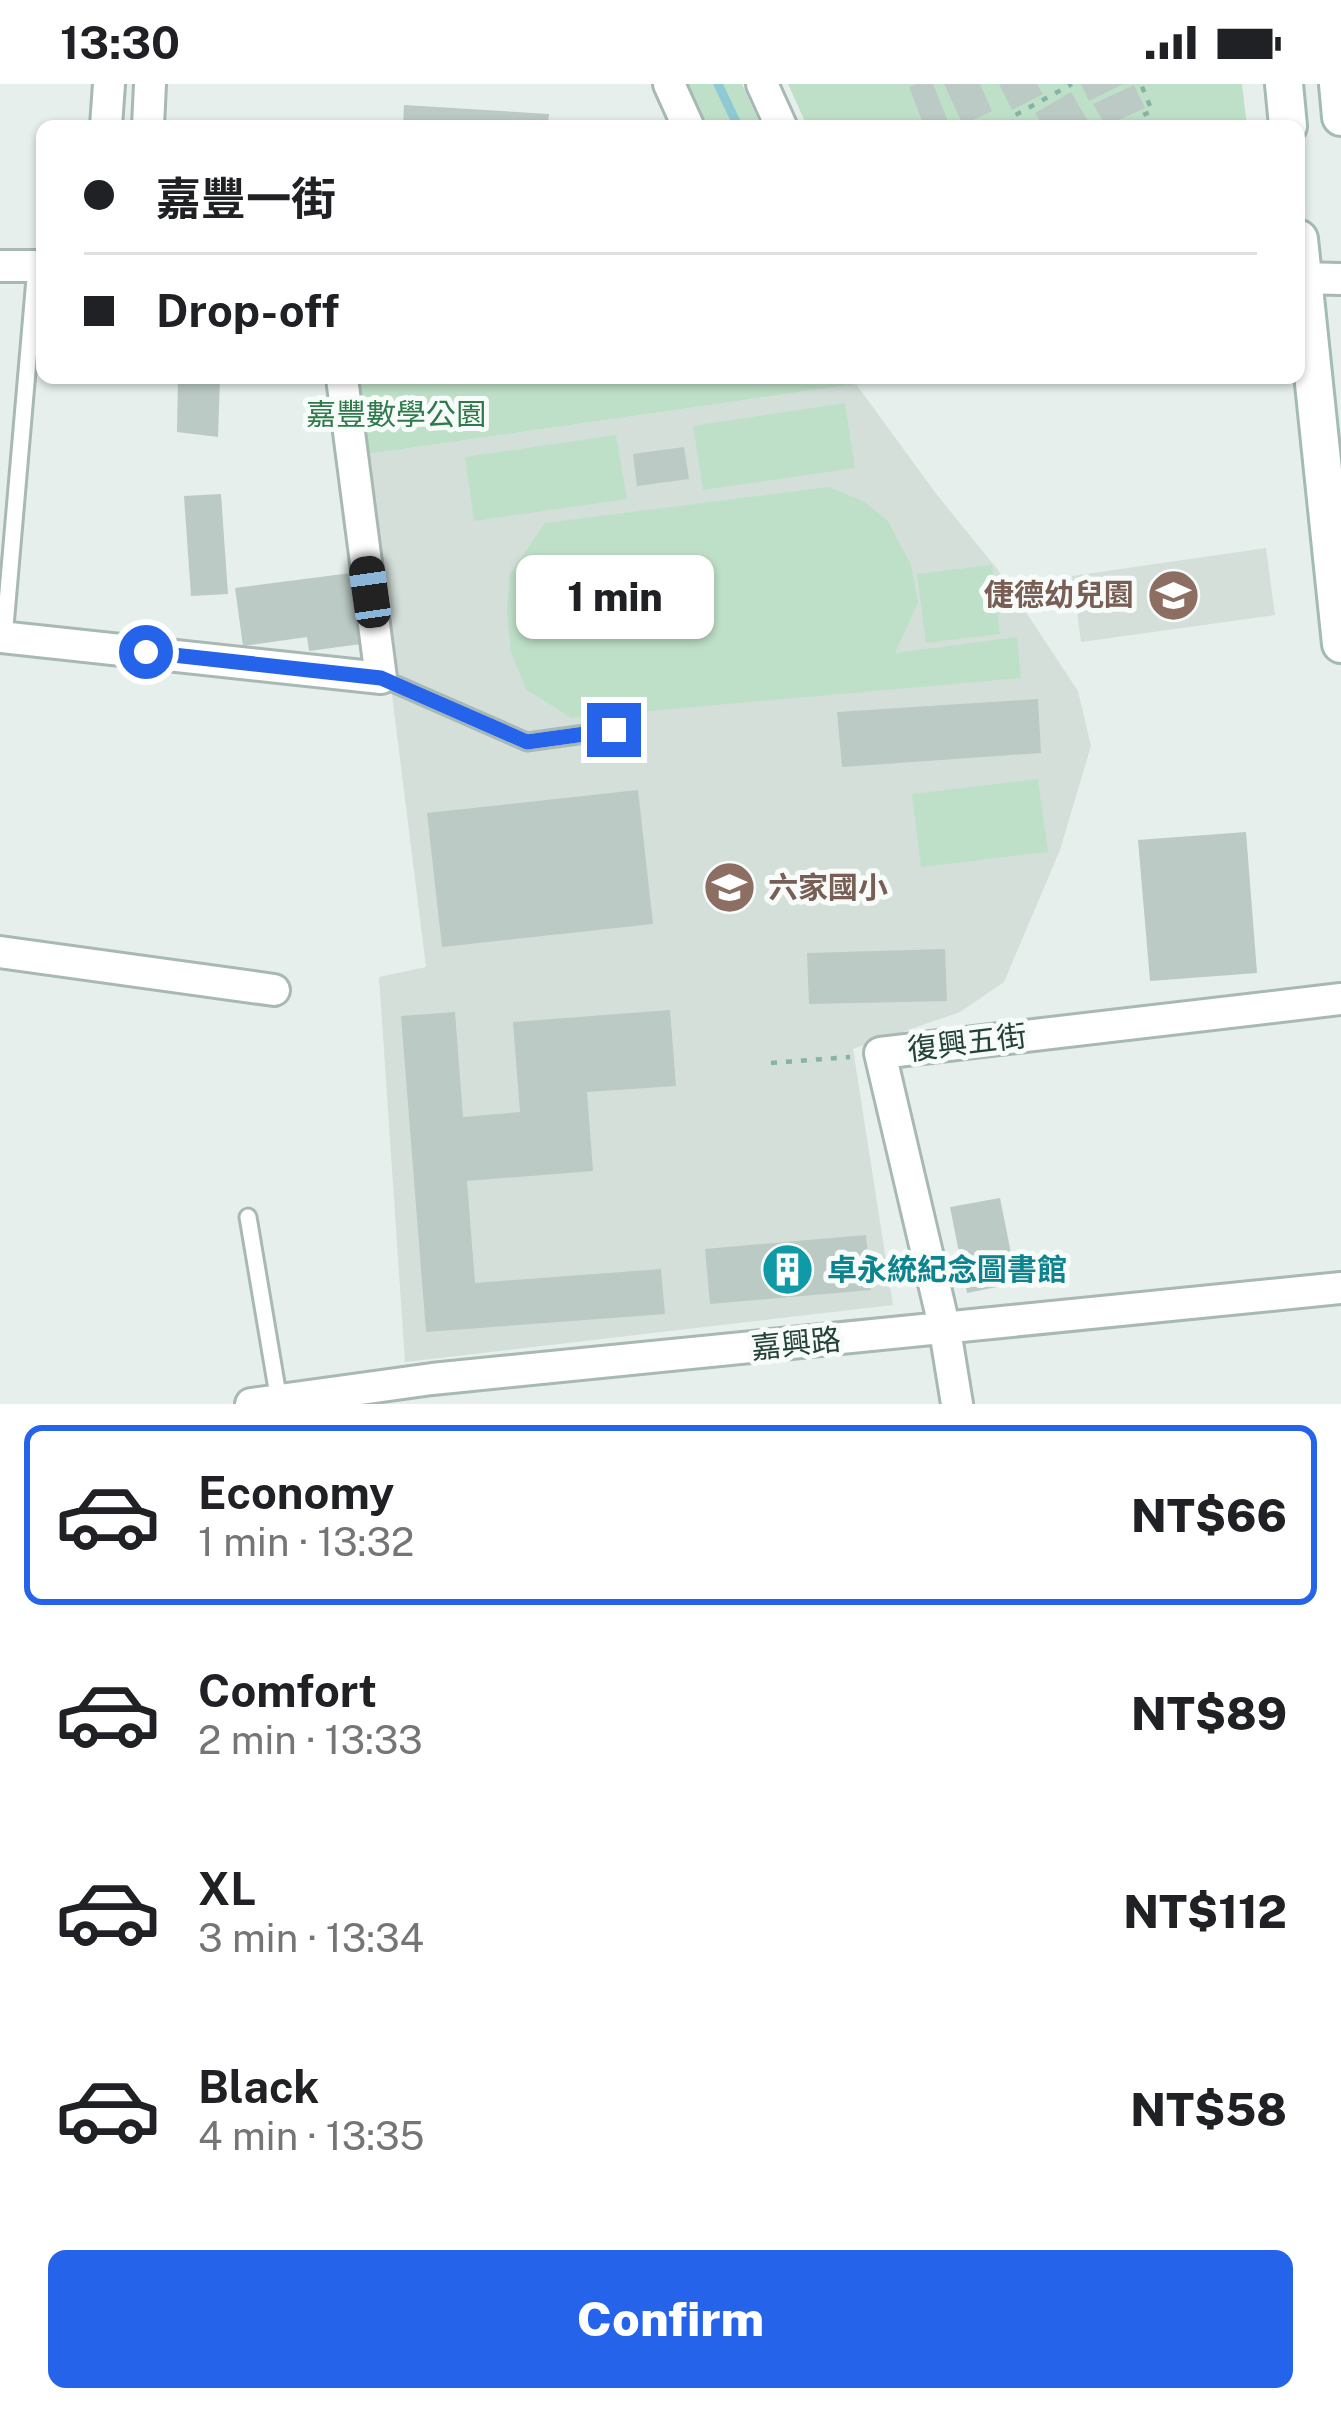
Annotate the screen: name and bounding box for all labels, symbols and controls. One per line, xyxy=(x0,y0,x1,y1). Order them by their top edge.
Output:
text: 13:30 xyxy=(60,16,180,69)
text: 嘉豐一街 xyxy=(156,172,336,225)
text: Drop-off xyxy=(156,284,339,337)
park label: 嘉豐數學公園 xyxy=(306,396,486,432)
car xyxy=(347,554,393,630)
callout: 1 min xyxy=(515,556,713,640)
school or university icon: 倢德幼兒園 xyxy=(1145,567,1201,623)
text: 1 min xyxy=(567,574,663,620)
place label: 倢德幼兒園 xyxy=(984,576,1134,612)
route start xyxy=(119,625,173,679)
route end xyxy=(587,703,641,757)
school or university icon: 六家國小 xyxy=(701,860,757,916)
place label: 六家國小 xyxy=(768,869,888,905)
street label: 復興五街 xyxy=(905,1017,1029,1067)
building icon: 卓永統紀念圖書館 xyxy=(760,1242,816,1298)
place label: 卓永統紀念圖書館 xyxy=(827,1251,1067,1287)
street label: 嘉興路 xyxy=(749,1320,843,1366)
icon: car xyxy=(54,1461,162,1569)
text: Economy xyxy=(198,1466,394,1519)
text: NT$66 xyxy=(1131,1489,1287,1542)
text: 1 min · 13:32 xyxy=(198,1519,414,1565)
icon: car xyxy=(54,1659,162,1767)
text: Comfort xyxy=(198,1664,377,1717)
text: NT$89 xyxy=(1131,1687,1287,1740)
text: 2 min · 13:33 xyxy=(198,1717,423,1763)
icon: car xyxy=(54,1857,162,1965)
text: XL xyxy=(198,1862,256,1915)
text: NT$112 xyxy=(1123,1885,1287,1938)
text: 3 min · 13:34 xyxy=(198,1915,424,1961)
icon: car xyxy=(54,2055,162,2163)
text: Black xyxy=(198,2060,319,2113)
text: NT$58 xyxy=(1130,2083,1287,2136)
text: 4 min · 13:35 xyxy=(198,2113,425,2159)
button: Confirm xyxy=(48,2250,1293,2388)

